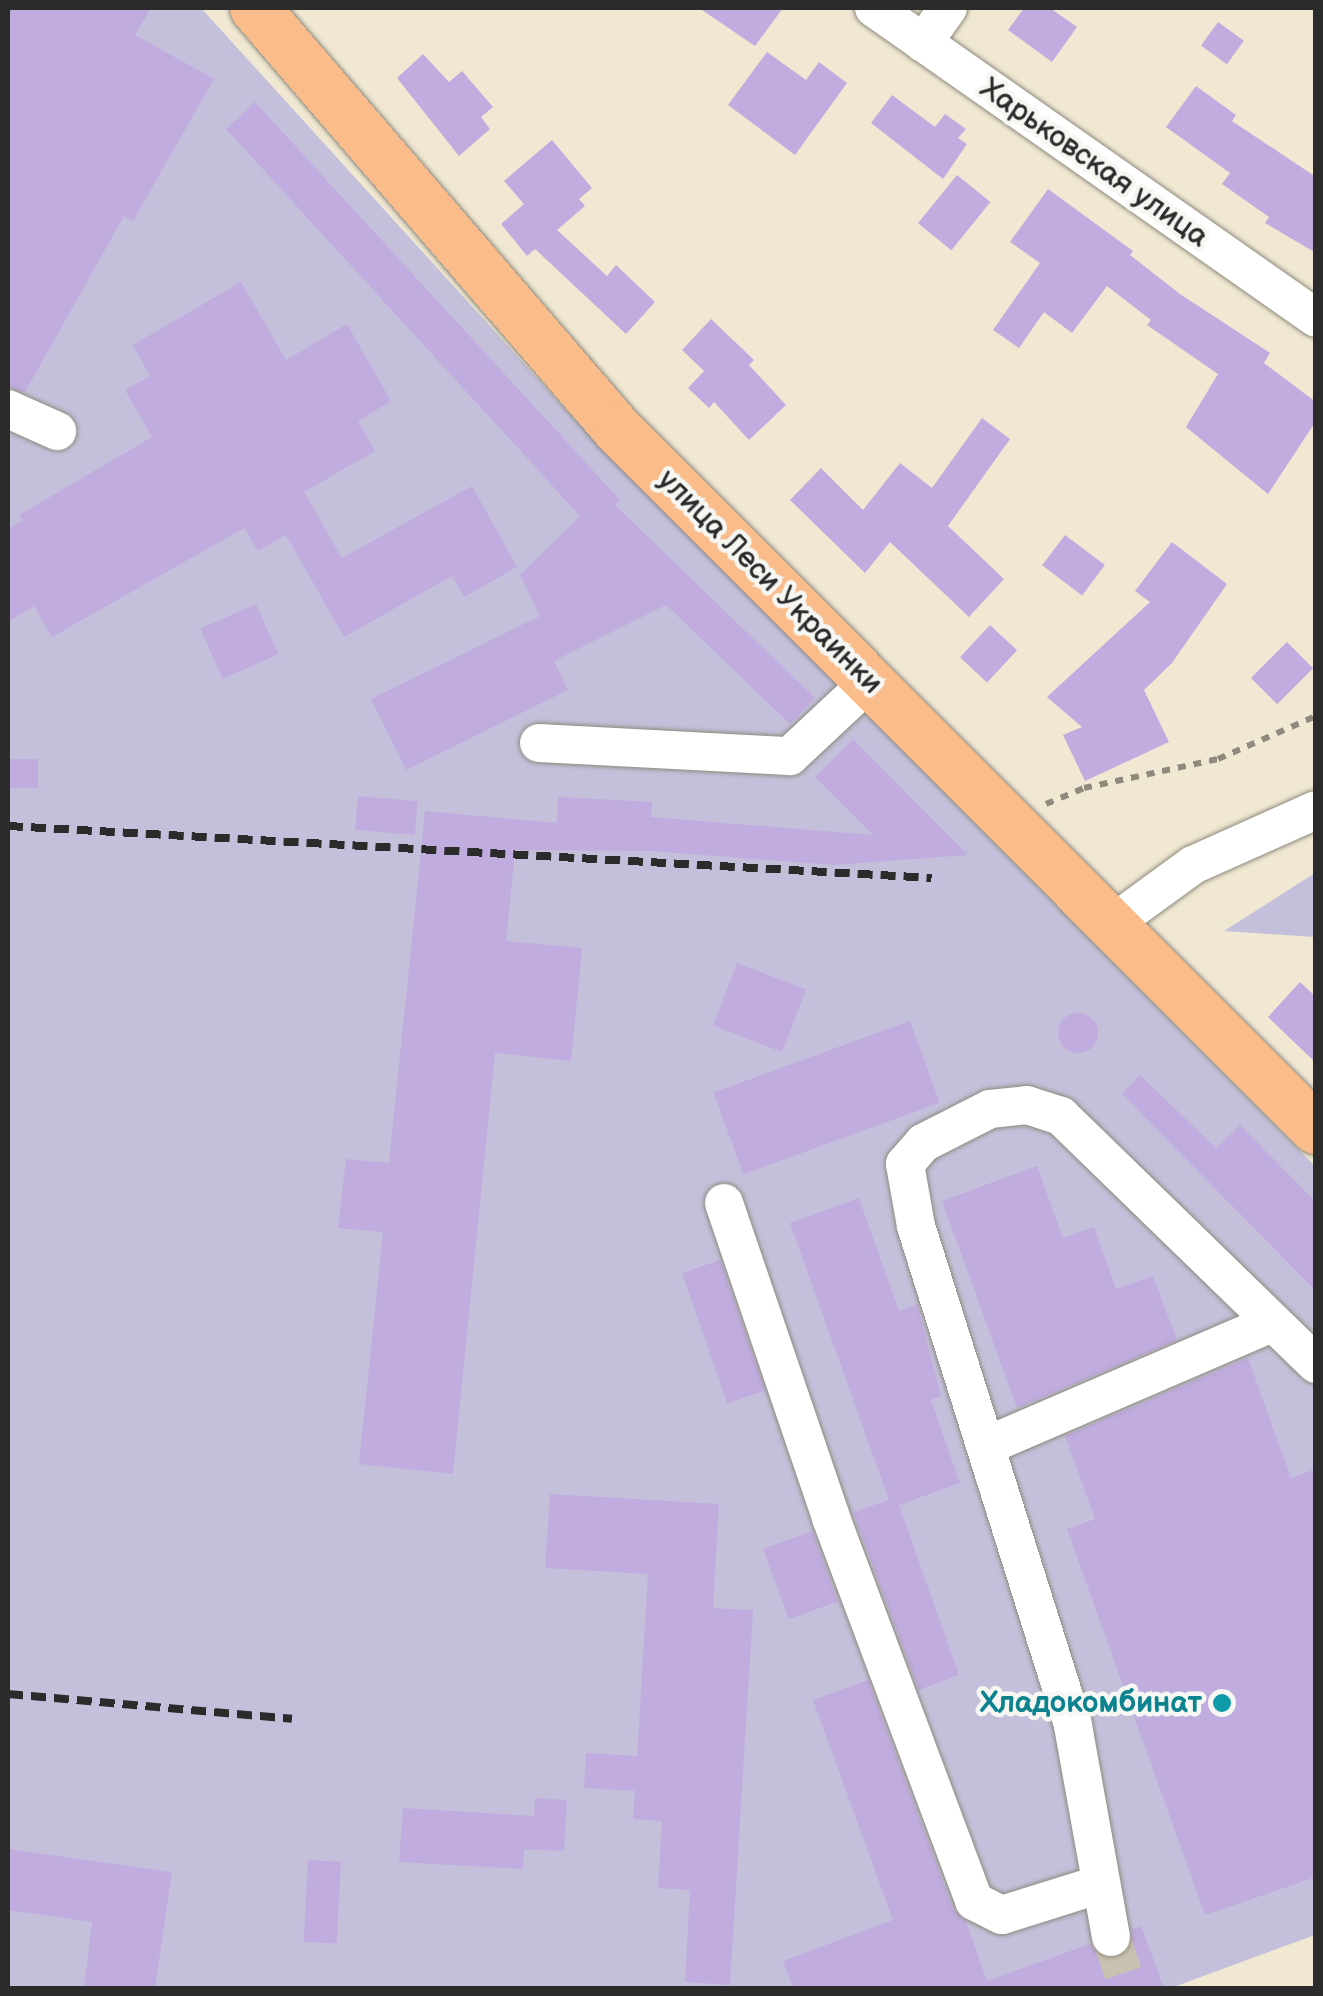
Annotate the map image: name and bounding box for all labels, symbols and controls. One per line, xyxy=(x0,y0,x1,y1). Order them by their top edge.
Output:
street label: Харьковская улица xyxy=(973,71,1215,255)
street label: улица Леси Украинки xyxy=(650,462,890,702)
place label: Хладокомбинат xyxy=(980,1685,1202,1721)
marker: Хладокомбинат xyxy=(1211,1692,1233,1714)

